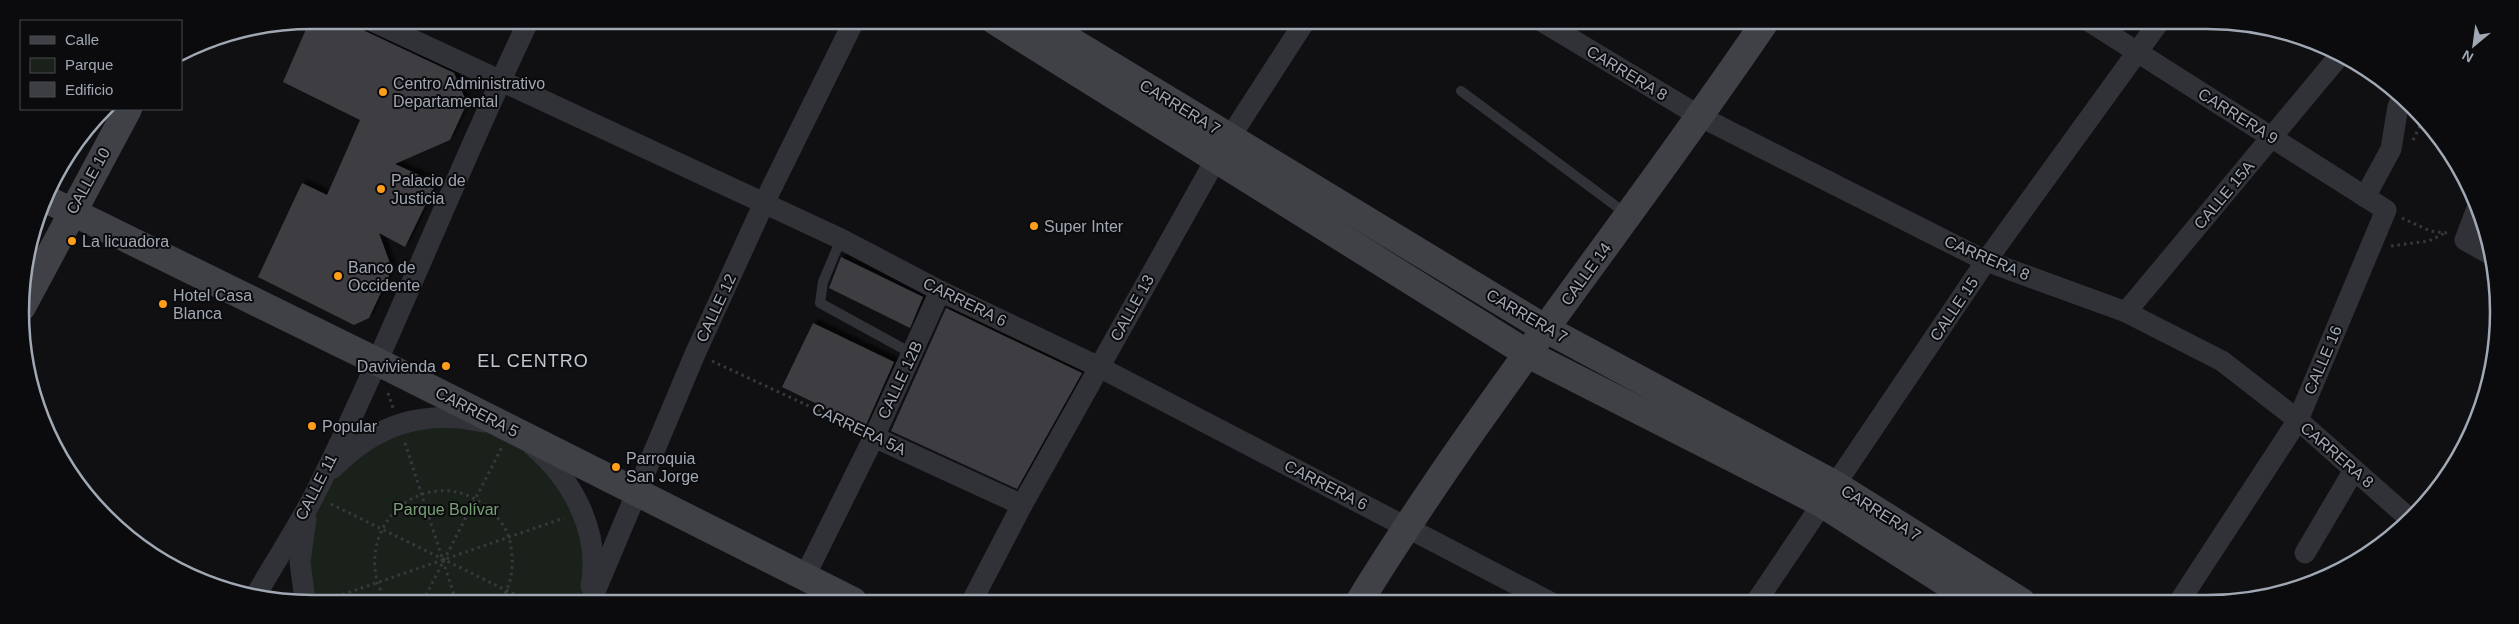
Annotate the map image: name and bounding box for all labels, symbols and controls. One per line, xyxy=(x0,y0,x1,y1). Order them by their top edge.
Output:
legend xyxy=(20,20,182,110)
north arrow xyxy=(2449,20,2499,70)
text: Calle xyxy=(65,31,99,48)
street label: CARRERA 8 xyxy=(1584,42,1670,104)
text: N xyxy=(2459,47,2476,66)
text: Parque xyxy=(65,56,113,73)
place label: Centro Administrativo Departamental xyxy=(393,75,545,110)
street label: CARRERA 7 xyxy=(1137,76,1223,138)
text: Edificio xyxy=(65,81,113,98)
street label: CARRERA 9 xyxy=(2195,85,2281,147)
marker: Centro Administrativo Departamental xyxy=(377,86,389,98)
street label: CALLE 10 xyxy=(63,145,113,217)
street label: CALLE 15A xyxy=(2191,157,2258,232)
place label: Palacio de Justicia xyxy=(391,172,466,207)
marker: Palacio de Justicia xyxy=(375,183,387,195)
place label: Super Inter xyxy=(1044,218,1124,235)
marker: Super Inter xyxy=(1028,220,1040,232)
street label: CARRERA 8 xyxy=(1942,232,2032,284)
place label: La licuadora xyxy=(82,233,169,250)
marker: La licuadora xyxy=(66,235,78,247)
street label: CALLE 14 xyxy=(1558,239,1614,309)
place label: Banco de Occidente xyxy=(348,259,420,294)
marker: Banco de Occidente xyxy=(332,270,344,282)
street label: CALLE 12 xyxy=(693,271,739,345)
street label: CALLE 13 xyxy=(1107,272,1157,344)
street label: CARRERA 6 xyxy=(921,274,1010,330)
street label: CALLE 15 xyxy=(1927,274,1981,344)
street label: CARRERA 7 xyxy=(1483,286,1571,346)
place label: Hotel Casa Blanca xyxy=(173,287,252,322)
marker: Hotel Casa Blanca xyxy=(157,298,169,310)
street label: CALLE 16 xyxy=(2301,323,2345,397)
street label: CALLE 12B xyxy=(875,339,925,421)
district label: EL CENTRO xyxy=(477,351,589,371)
place label: Davivienda xyxy=(357,358,436,375)
marker: Davivienda xyxy=(440,360,452,372)
street label: CARRERA 5 xyxy=(433,384,521,440)
street label: CARRERA 5A xyxy=(809,400,909,458)
place label: Popular xyxy=(322,418,378,435)
street label: CARRERA 8 xyxy=(2297,419,2377,491)
marker: Popular xyxy=(306,420,318,432)
place label: Parroquia San Jorge xyxy=(626,450,699,485)
street label: CALLE 11 xyxy=(292,451,340,523)
street label: CARRERA 6 xyxy=(1282,457,1370,513)
marker: Parroquia San Jorge xyxy=(610,461,622,473)
street label: CARRERA 7 xyxy=(1838,482,1924,544)
park label: Parque Bolívar xyxy=(393,501,500,518)

